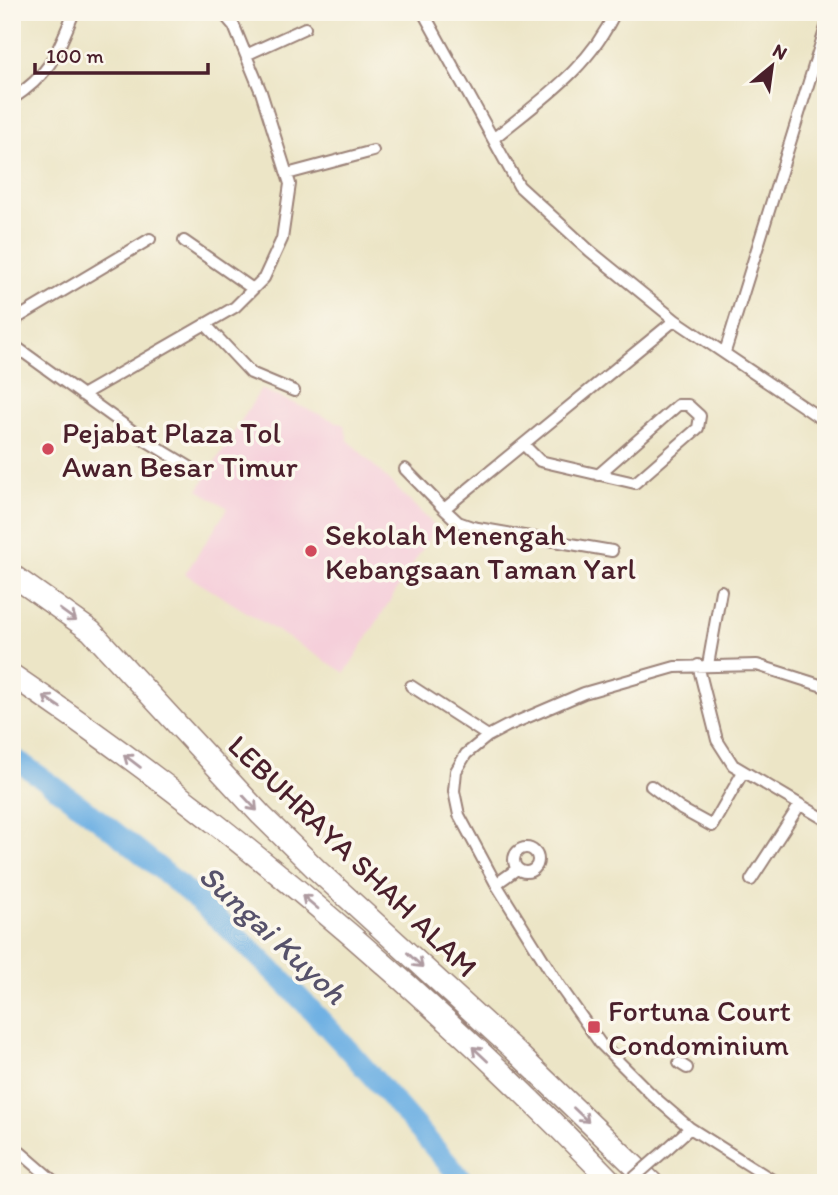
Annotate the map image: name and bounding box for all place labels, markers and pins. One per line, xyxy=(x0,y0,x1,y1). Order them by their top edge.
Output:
place label: Pejabat Plaza Tol Awan Besar Timur xyxy=(62,414,298,485)
marker: Pejabat Plaza Tol Awan Besar Timur xyxy=(40,441,56,457)
place label: Sekolah Menengah Kebangsaan Taman Yarl xyxy=(325,516,636,587)
marker: Sekolah Menengah Kebangsaan Taman Yarl xyxy=(303,543,319,559)
place label: Fortuna Court Condominium xyxy=(608,992,791,1063)
marker: Fortuna Court Condominium xyxy=(586,1019,602,1035)

